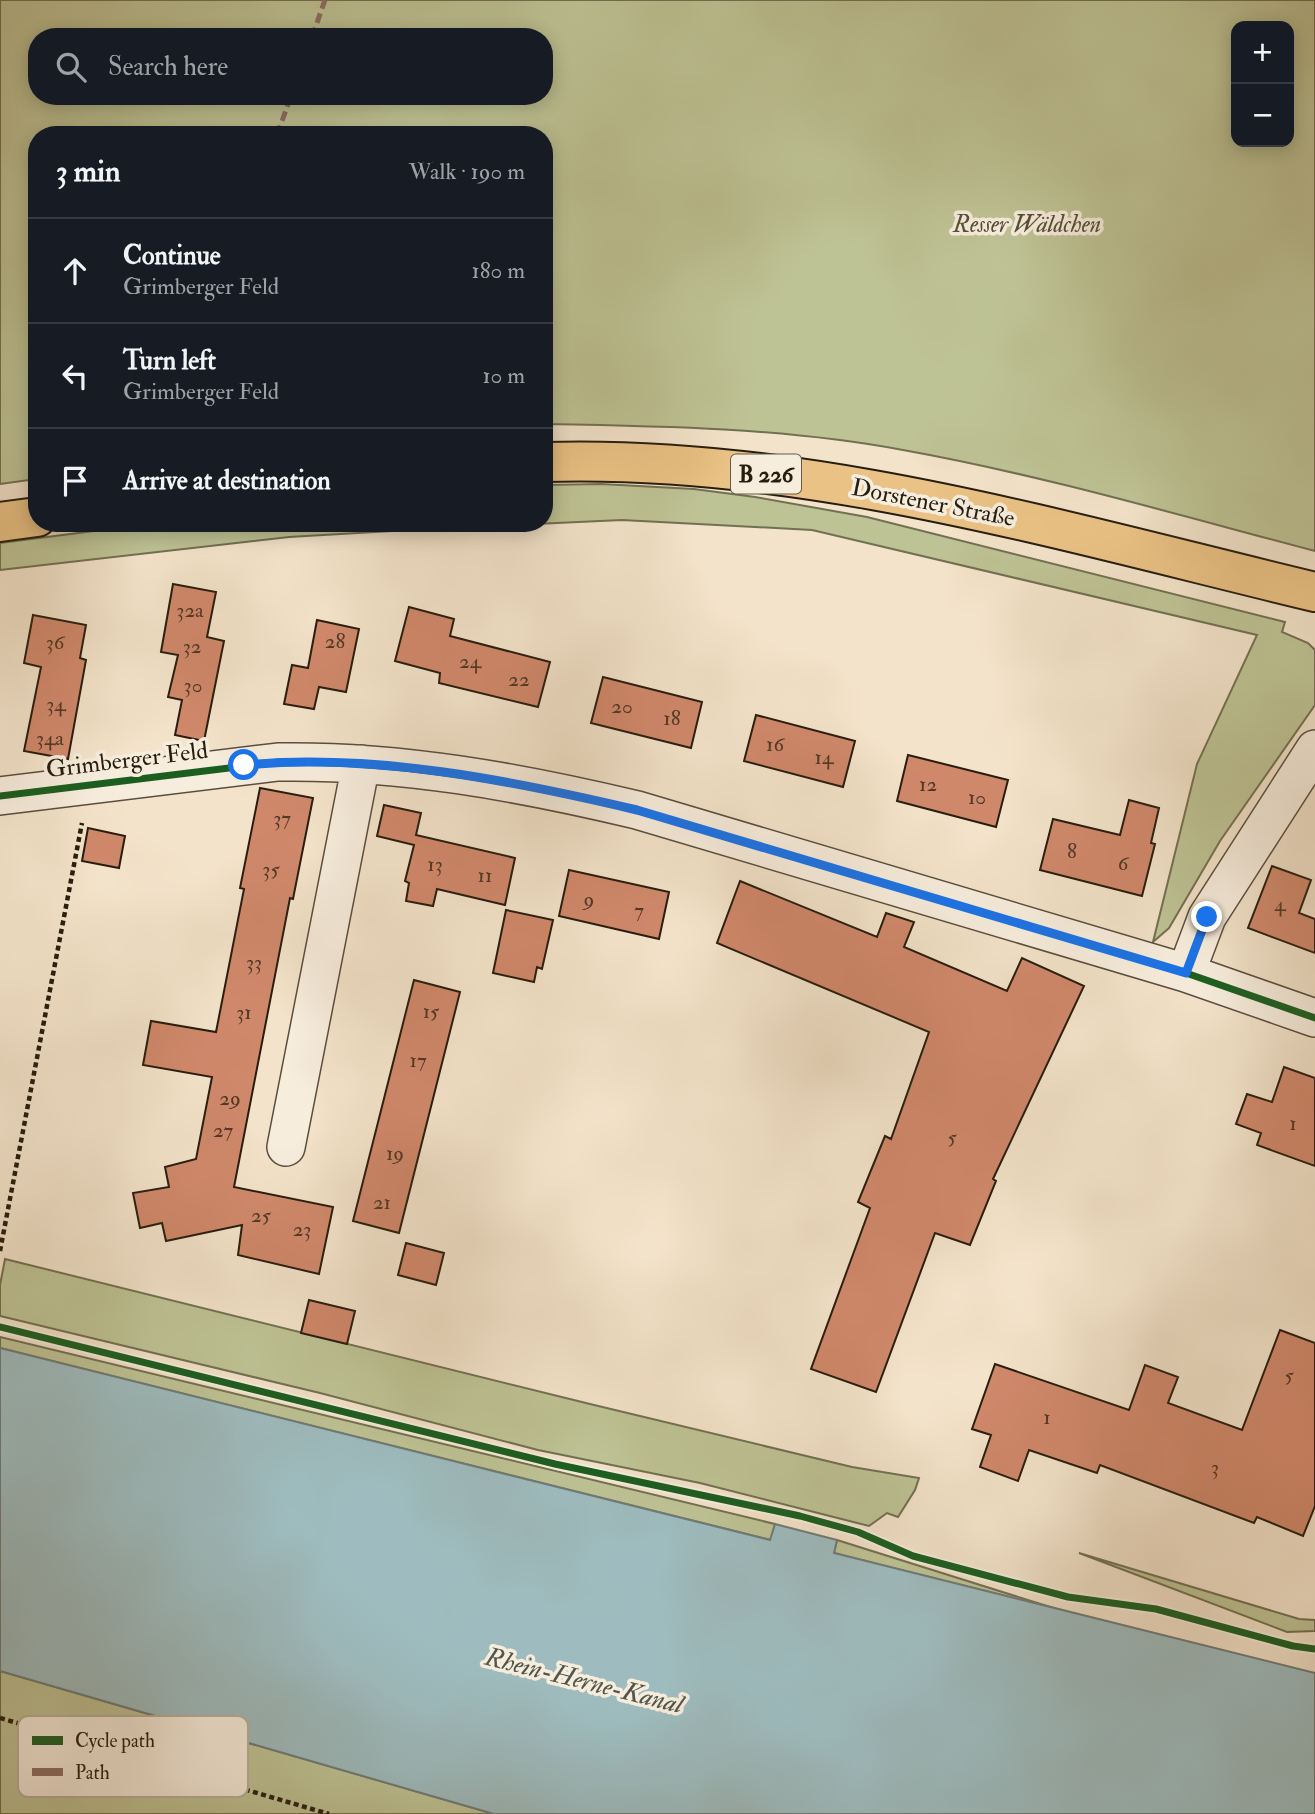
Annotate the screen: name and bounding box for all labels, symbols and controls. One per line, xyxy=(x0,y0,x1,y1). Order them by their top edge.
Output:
map controls xyxy=(1231,21,1294,147)
button: + xyxy=(1231,21,1294,84)
search box xyxy=(28,28,553,105)
icon: search xyxy=(52,48,90,86)
text: Search here xyxy=(108,51,228,83)
button: − xyxy=(1231,84,1294,147)
text: 3 min xyxy=(56,153,121,190)
text: Walk · 190 m xyxy=(409,157,525,186)
park label: Resser Wäldchen xyxy=(952,209,1101,240)
text: Continue xyxy=(123,240,221,272)
icon: ahead xyxy=(56,252,94,290)
text: 180 m xyxy=(472,256,525,285)
text: Grimberger Feld xyxy=(123,272,279,301)
text: Turn left xyxy=(123,345,216,377)
icon: left xyxy=(56,357,94,395)
text: 10 m xyxy=(482,361,525,390)
text: Grimberger Feld xyxy=(123,377,279,406)
road number: B 226 xyxy=(731,454,801,494)
icon: arrive xyxy=(56,462,94,500)
text: Arrive at destination xyxy=(123,465,331,497)
street label: Dorstener Straße xyxy=(849,472,1017,534)
house number: 32a xyxy=(176,597,204,624)
house number: 28 xyxy=(325,628,345,655)
house number: 36 xyxy=(46,629,66,656)
house number: 32 xyxy=(183,633,201,660)
house number: 24 xyxy=(459,648,483,675)
house number: 22 xyxy=(508,666,530,693)
house number: 30 xyxy=(184,672,202,699)
house number: 34 xyxy=(46,691,67,718)
house number: 20 xyxy=(611,693,633,720)
house number: 18 xyxy=(663,705,681,732)
house number: 34a xyxy=(36,725,64,752)
house number: 16 xyxy=(766,731,785,758)
street label: Grimberger Feld xyxy=(44,735,210,785)
house number: 14 xyxy=(815,744,835,771)
route start xyxy=(228,749,259,780)
house number: 12 xyxy=(919,771,937,798)
house number: 10 xyxy=(968,784,986,811)
house number: 37 xyxy=(273,805,291,832)
house number: 8 xyxy=(1067,838,1077,865)
house number: 6 xyxy=(1118,850,1130,877)
house number: 13 xyxy=(427,851,443,878)
house number: 35 xyxy=(262,856,280,883)
house number: 11 xyxy=(478,862,493,889)
house number: 9 xyxy=(582,886,594,913)
house number: 4 xyxy=(1274,891,1287,918)
house number: 7 xyxy=(634,897,644,924)
route end xyxy=(1191,901,1222,932)
house number: 33 xyxy=(246,949,262,976)
house number: 15 xyxy=(423,998,440,1025)
house number: 31 xyxy=(236,999,252,1026)
house number: 17 xyxy=(409,1047,427,1074)
house number: 29 xyxy=(219,1085,241,1112)
house number: 1 xyxy=(1289,1110,1297,1137)
house number: 27 xyxy=(213,1117,233,1144)
house number: 5 xyxy=(947,1124,957,1151)
house number: 19 xyxy=(386,1140,404,1167)
house number: 21 xyxy=(373,1189,391,1216)
house number: 25 xyxy=(251,1202,272,1229)
house number: 23 xyxy=(293,1216,311,1243)
house number: 5 xyxy=(1284,1362,1294,1389)
house number: 1 xyxy=(1043,1404,1051,1431)
house number: 3 xyxy=(1211,1454,1219,1481)
water label: Rhein-Herne-Kanal xyxy=(481,1641,688,1721)
legend xyxy=(18,1716,248,1797)
text: Cycle path xyxy=(75,1729,155,1754)
text: Path xyxy=(75,1761,110,1785)

